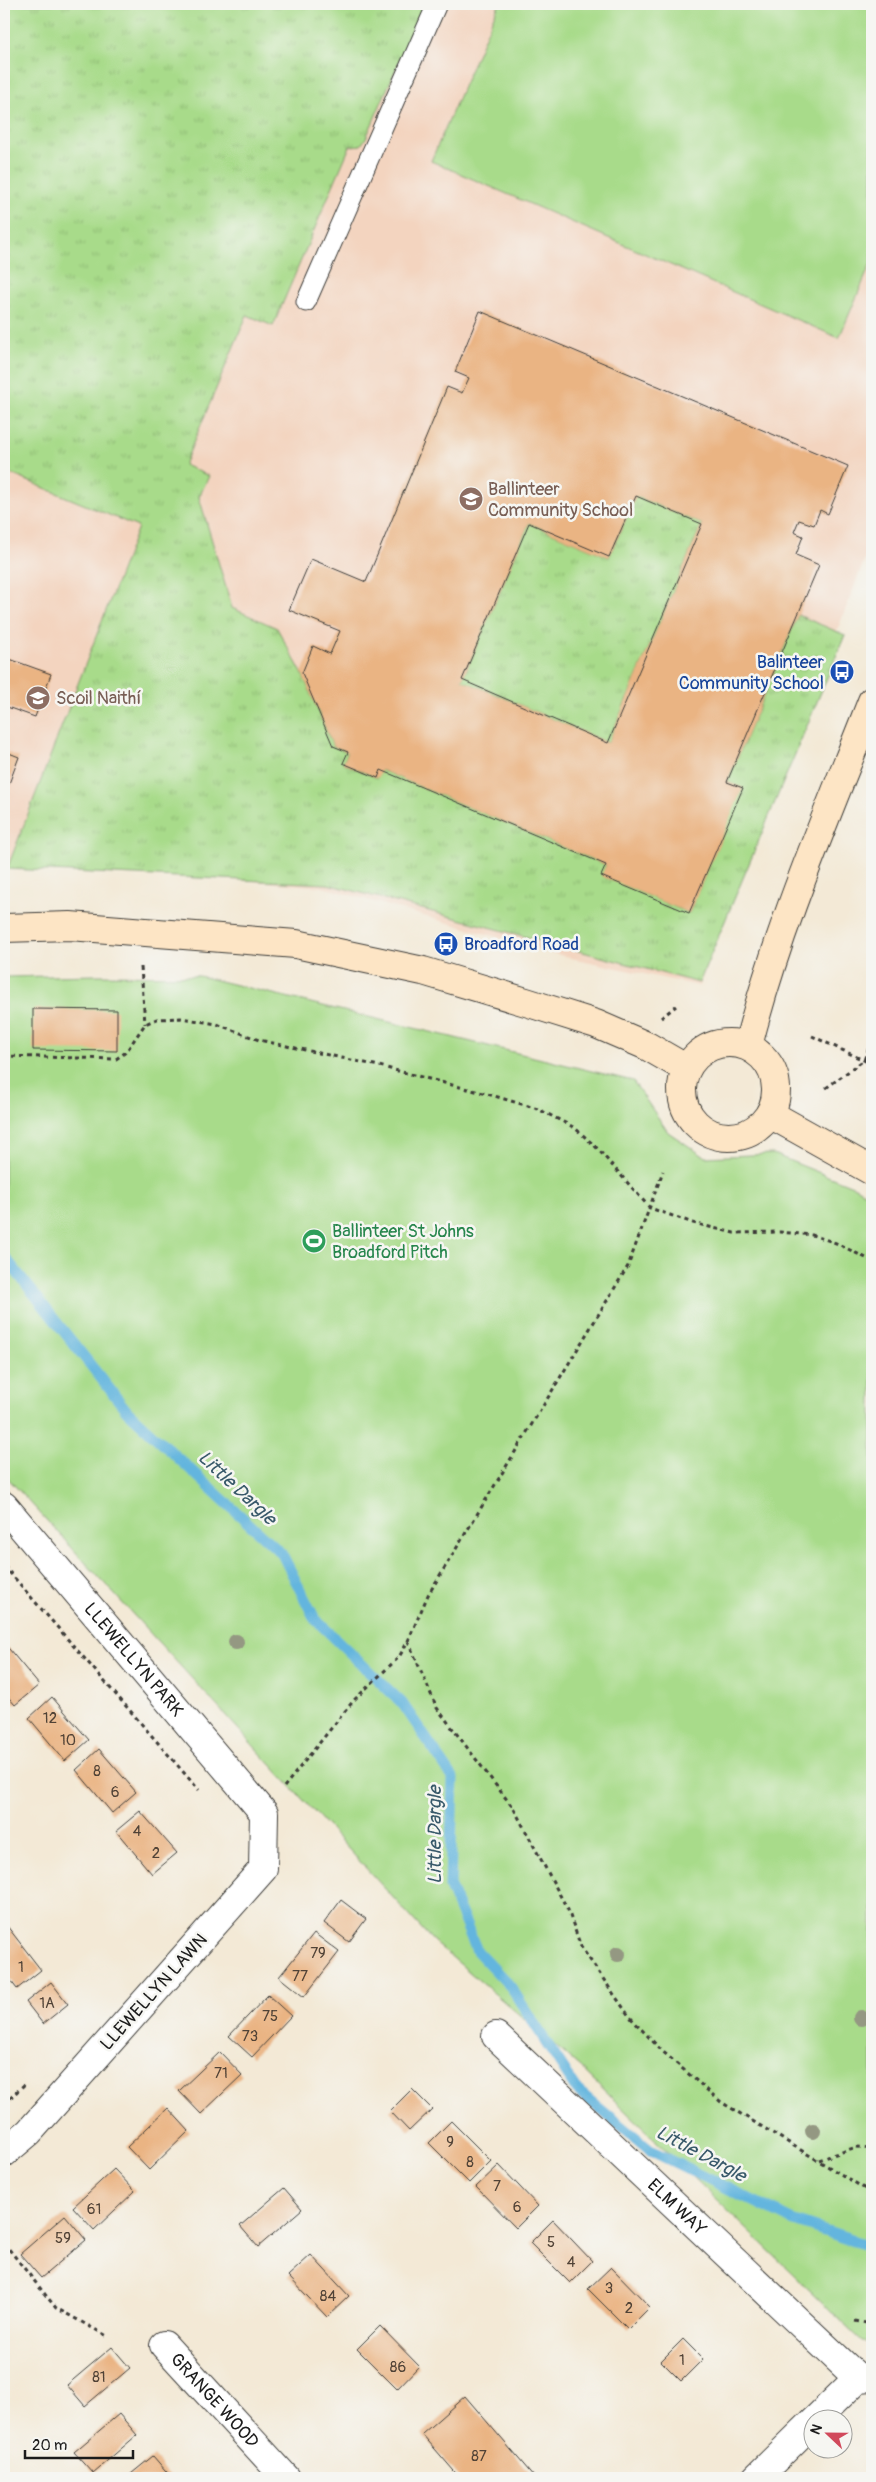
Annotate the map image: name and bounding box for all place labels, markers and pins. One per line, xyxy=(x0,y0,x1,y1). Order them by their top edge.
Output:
place label: Ballinteer Community School xyxy=(488,478,633,522)
school or university icon: Ballinteer Community School xyxy=(458,486,484,512)
place label: Balinteer Community School xyxy=(679,651,825,695)
bus stop icon: Balinteer Community School xyxy=(829,659,855,685)
school or university icon: Scoil Naithí xyxy=(25,685,51,711)
place label: Scoil Naithí xyxy=(56,687,141,710)
bus stop icon: Broadford Road xyxy=(433,931,459,957)
place label: Broadford Road xyxy=(464,933,579,956)
place label: Ballinteer St Johns Broadford Pitch xyxy=(332,1220,474,1264)
sports icon: Ballinteer St Johns Broadford Pitch xyxy=(301,1228,327,1254)

